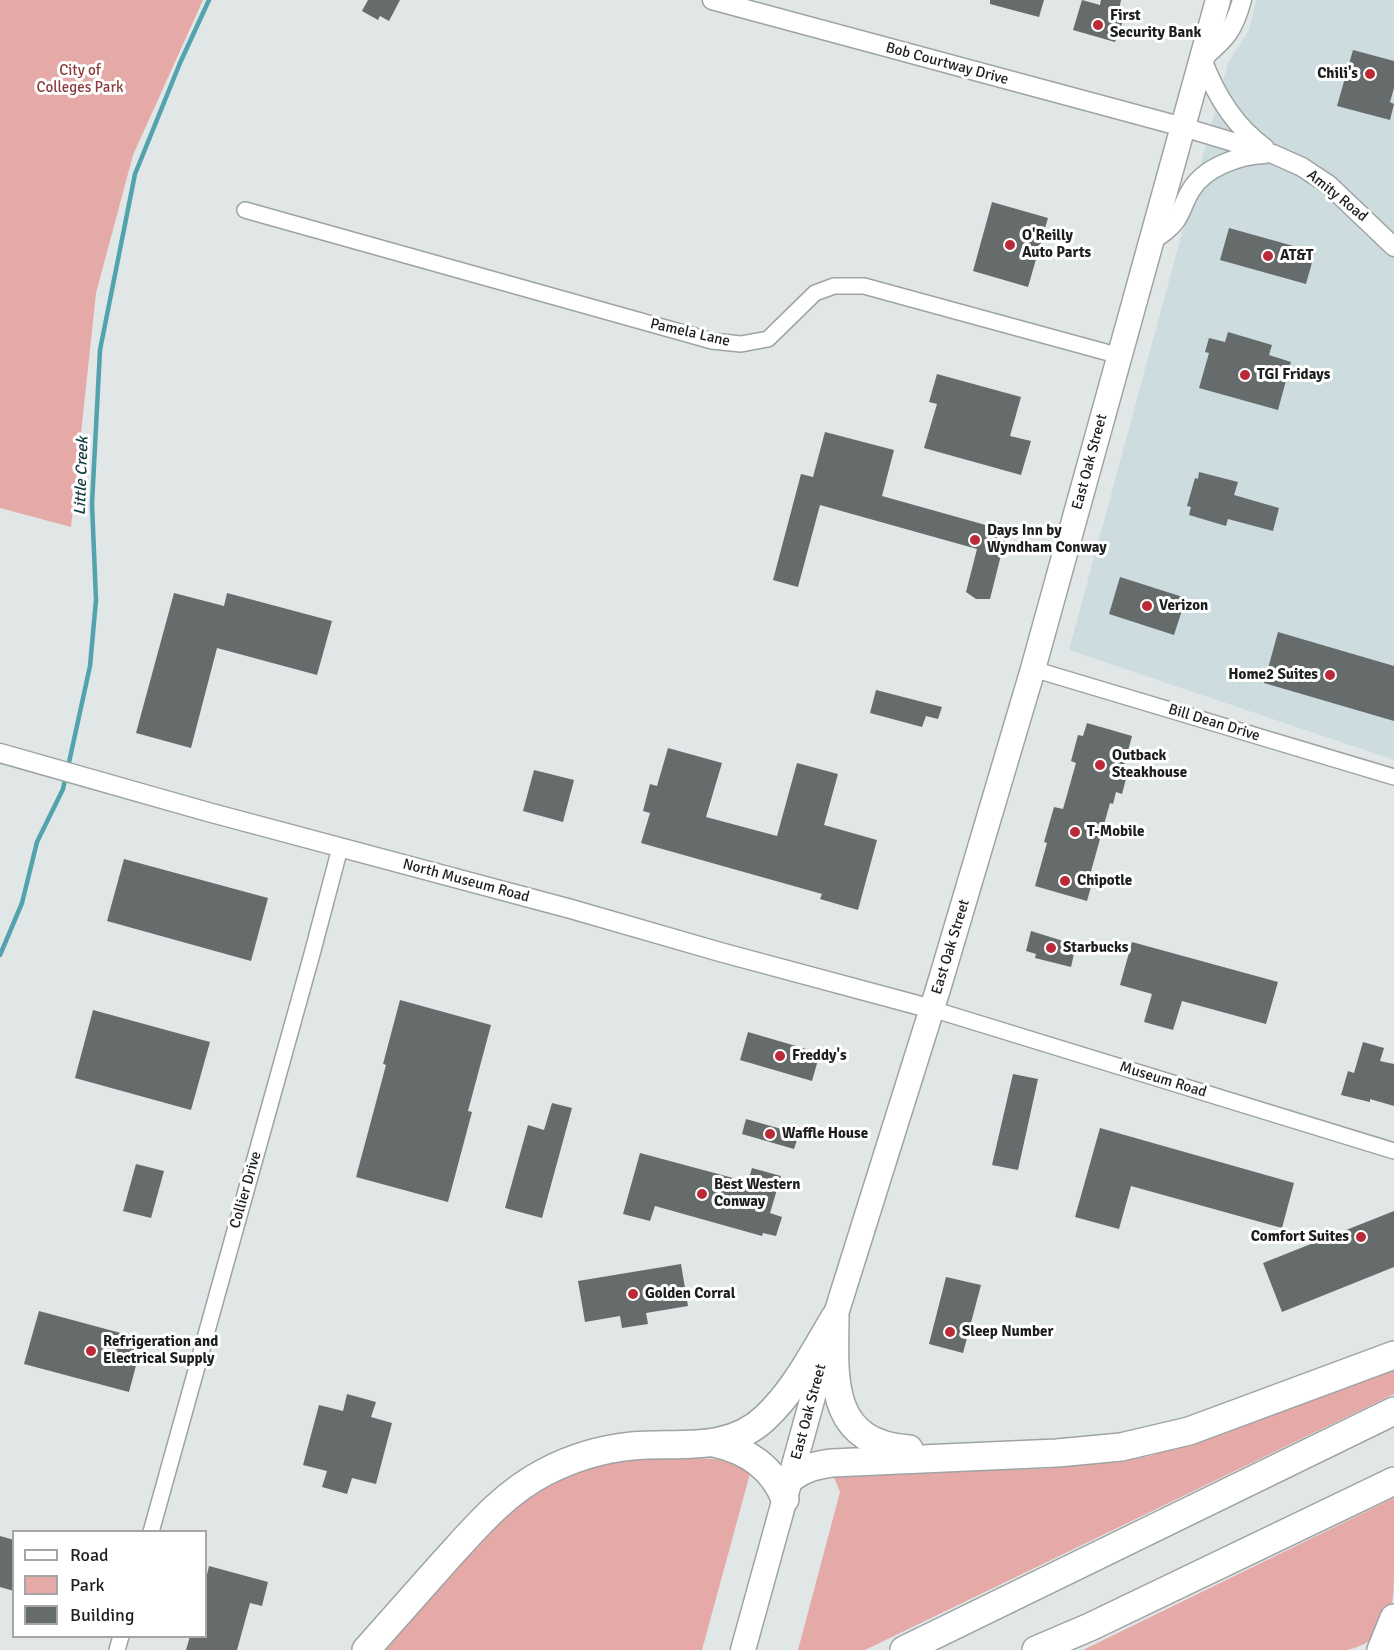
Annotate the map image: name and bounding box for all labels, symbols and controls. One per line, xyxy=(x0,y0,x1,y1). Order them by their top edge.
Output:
place label: First Security Bank xyxy=(1110,7,1201,42)
marker: First Security Bank xyxy=(1091,18,1105,32)
street label: Bob Courtway Drive xyxy=(884,39,1010,89)
park label: City of Colleges Park xyxy=(37,62,123,97)
place label: Chili's xyxy=(1317,65,1358,83)
marker: Chili's xyxy=(1363,67,1377,81)
street label: Amity Road xyxy=(1303,166,1371,226)
place label: O'Reilly Auto Parts xyxy=(1022,227,1091,262)
marker: O'Reilly Auto Parts xyxy=(1003,238,1017,252)
place label: AT&T xyxy=(1280,247,1313,265)
marker: AT&T xyxy=(1261,249,1275,263)
street label: Pamela Lane xyxy=(648,315,732,351)
place label: TGI Fridays xyxy=(1257,366,1330,384)
marker: TGI Fridays xyxy=(1238,368,1252,382)
street label: East Oak Street xyxy=(1069,412,1111,512)
water label: Little Creek xyxy=(71,436,93,516)
place label: Days Inn by Wyndham Conway xyxy=(987,522,1107,557)
marker: Days Inn by Wyndham Conway xyxy=(968,533,982,547)
place label: Verizon xyxy=(1159,597,1208,615)
marker: Verizon xyxy=(1140,599,1154,613)
place label: Home2 Suites xyxy=(1228,666,1318,684)
marker: Home2 Suites xyxy=(1323,668,1337,682)
street label: Bill Dean Drive xyxy=(1166,701,1262,745)
place label: Outback Steakhouse xyxy=(1112,747,1187,782)
marker: Outback Steakhouse xyxy=(1093,758,1107,772)
place label: T-Mobile xyxy=(1087,823,1144,841)
marker: T-Mobile xyxy=(1068,825,1082,839)
street label: North Museum Road xyxy=(401,855,531,907)
place label: Chipotle xyxy=(1077,872,1132,890)
marker: Chipotle xyxy=(1058,874,1072,888)
street label: East Oak Street xyxy=(928,897,974,997)
place label: Starbucks xyxy=(1063,939,1128,957)
marker: Starbucks xyxy=(1044,941,1058,955)
place label: Freddy's xyxy=(792,1047,847,1065)
marker: Freddy's xyxy=(773,1049,787,1063)
street label: Museum Road xyxy=(1117,1058,1209,1102)
place label: Waffle House xyxy=(782,1125,868,1143)
marker: Waffle House xyxy=(763,1127,777,1141)
street label: Collier Drive xyxy=(226,1149,266,1231)
place label: Best Western Conway xyxy=(714,1176,800,1211)
marker: Best Western Conway xyxy=(695,1187,709,1201)
place label: Comfort Suites xyxy=(1251,1228,1349,1246)
marker: Comfort Suites xyxy=(1354,1230,1368,1244)
place label: Golden Corral xyxy=(645,1285,735,1303)
marker: Golden Corral xyxy=(626,1287,640,1301)
place label: Sleep Number xyxy=(962,1323,1053,1341)
marker: Sleep Number xyxy=(943,1325,957,1339)
place label: Refrigeration and Electrical Supply xyxy=(103,1333,218,1368)
marker: Refrigeration and Electrical Supply xyxy=(84,1344,98,1358)
street label: East Oak Street xyxy=(788,1362,830,1462)
legend xyxy=(12,1530,207,1638)
text: Road xyxy=(70,1544,109,1566)
text: Park xyxy=(70,1574,105,1596)
text: Building xyxy=(70,1604,134,1626)

